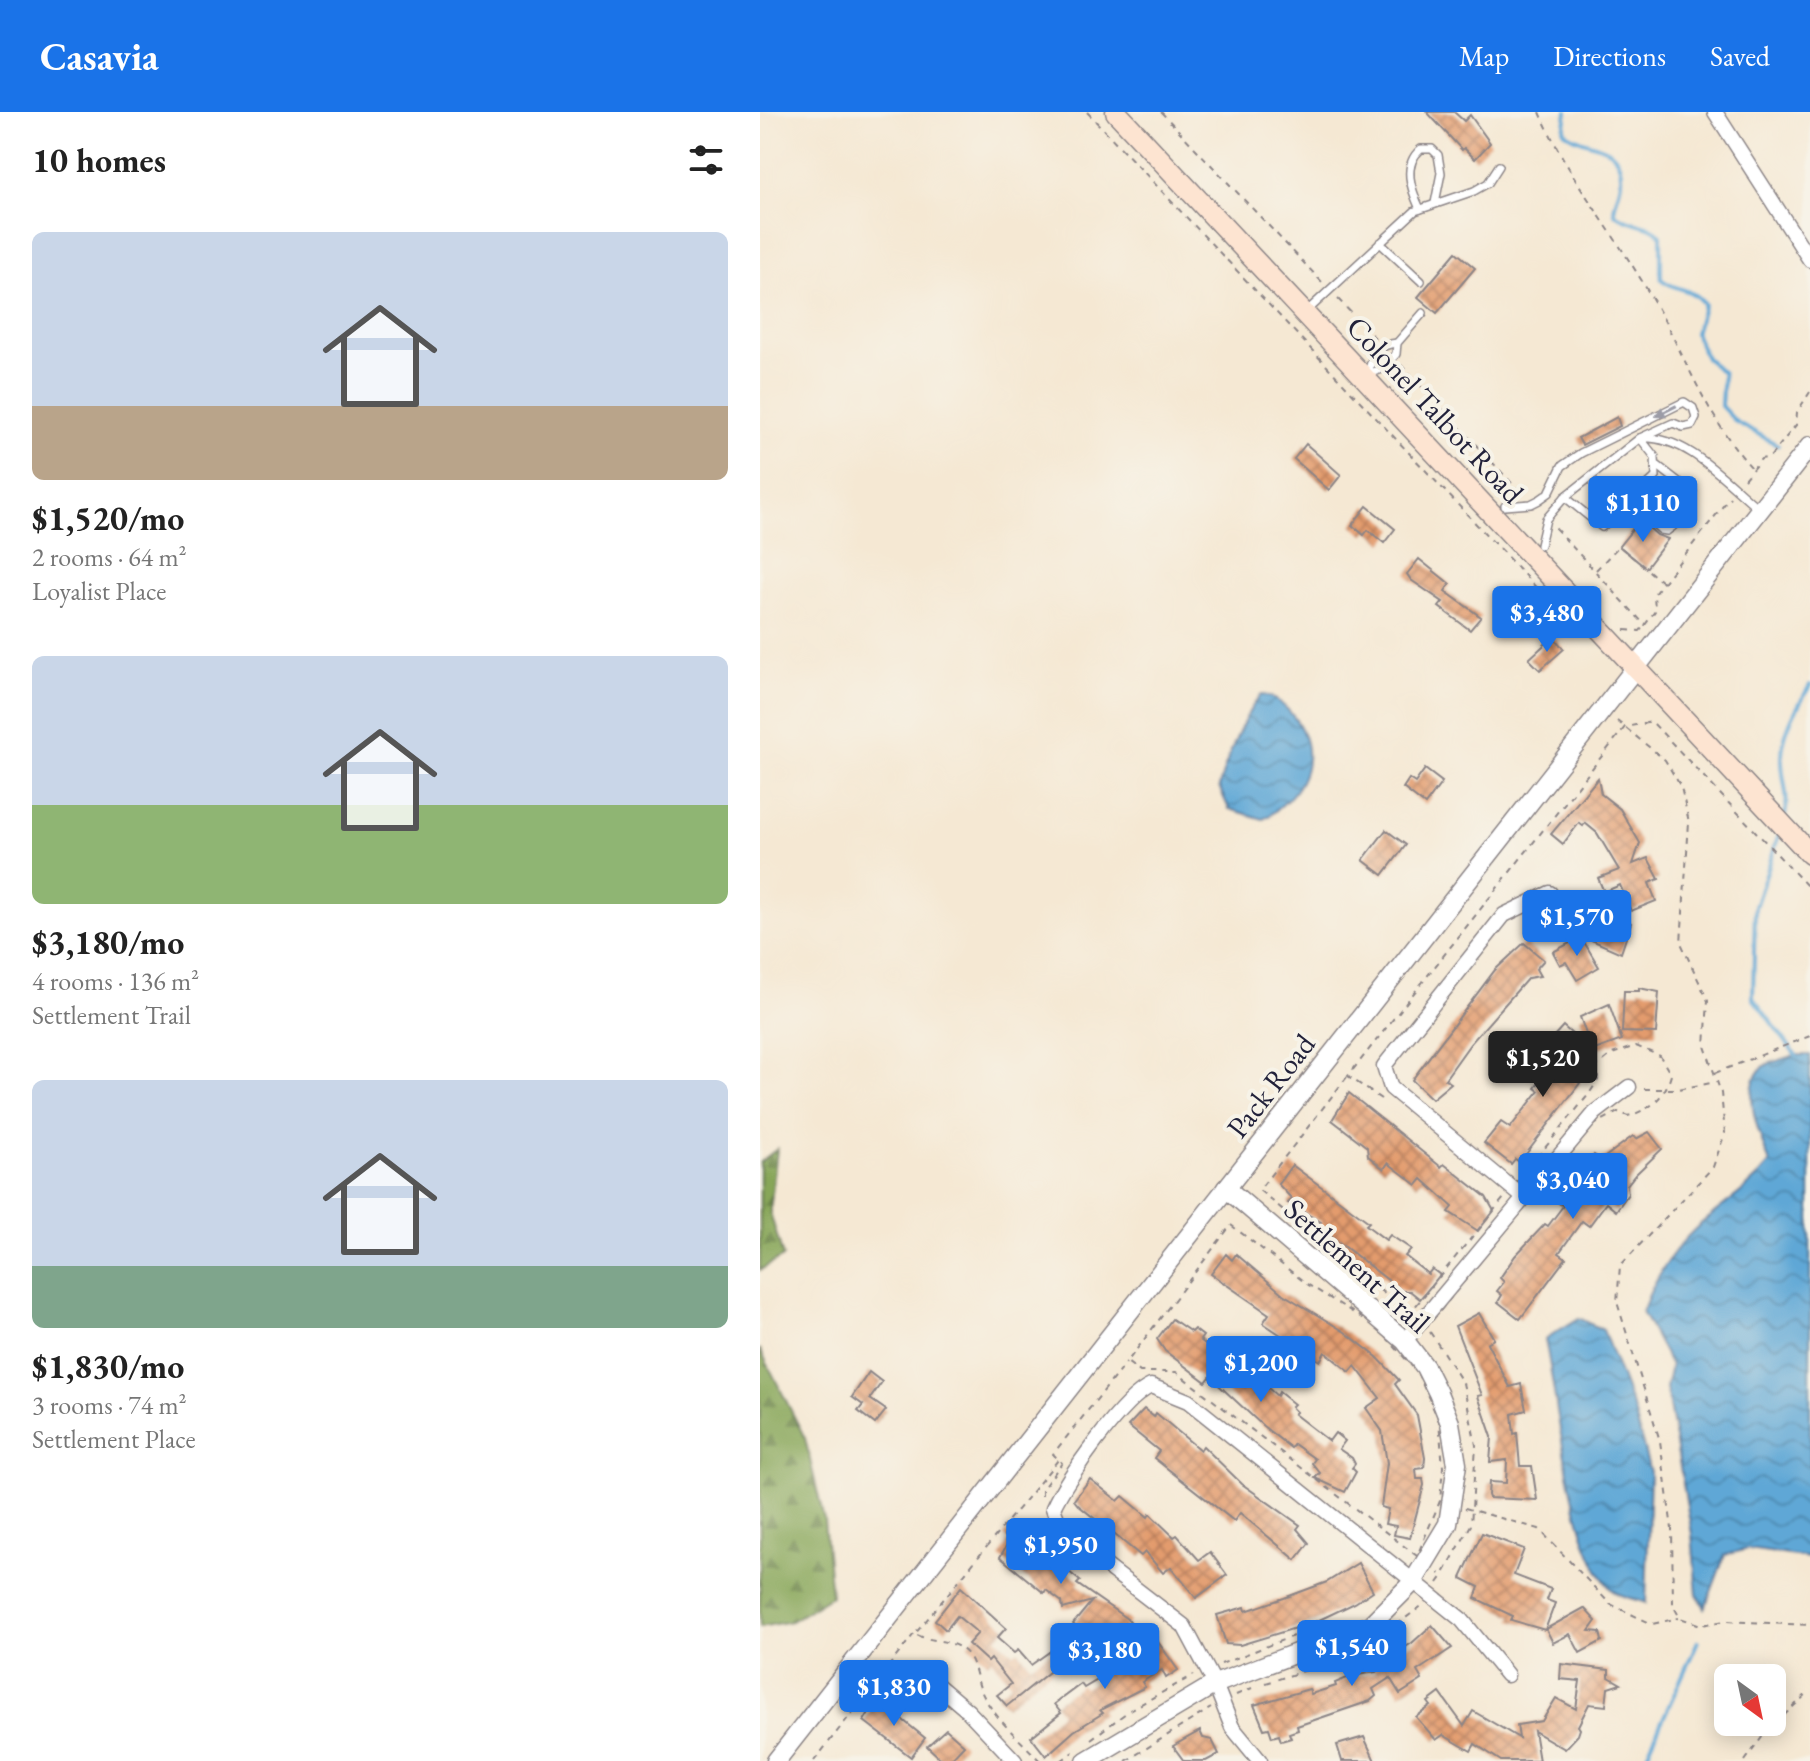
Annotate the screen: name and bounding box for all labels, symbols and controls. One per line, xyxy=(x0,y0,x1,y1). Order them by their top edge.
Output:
text: Casavia xyxy=(40,32,159,81)
text: Map xyxy=(1459,38,1509,74)
text: Directions xyxy=(1553,38,1666,74)
text: Saved xyxy=(1710,38,1770,74)
text: 10 homes xyxy=(32,138,166,182)
icon: filters xyxy=(684,138,728,182)
icon: home xyxy=(308,284,452,428)
street label: Colonel Talbot Road xyxy=(1338,307,1533,512)
one-way arrow xyxy=(1655,405,1678,418)
pin: $1,110 xyxy=(1578,476,1708,544)
text: $1,110 xyxy=(1606,485,1680,519)
text: $1,520/mo xyxy=(32,496,184,540)
text: 2 rooms · 64 m² xyxy=(32,540,187,574)
text: Loyalist Place xyxy=(32,574,166,608)
pin: $3,480 xyxy=(1482,586,1612,654)
text: $3,480 xyxy=(1510,595,1584,629)
icon: home xyxy=(308,708,452,852)
pin: $1,570 xyxy=(1512,890,1642,958)
text: $1,570 xyxy=(1540,899,1614,933)
text: $3,180/mo xyxy=(32,920,184,964)
text: 4 rooms · 136 m² xyxy=(32,964,199,998)
text: Settlement Trail xyxy=(32,998,191,1032)
street label: Pack Road xyxy=(1218,1025,1324,1146)
pin: $1,520 xyxy=(1478,1031,1608,1099)
text: $1,520 xyxy=(1506,1040,1580,1074)
icon: home xyxy=(308,1132,452,1276)
pin: $3,040 xyxy=(1508,1153,1638,1221)
text: $3,040 xyxy=(1536,1162,1610,1196)
street label: Settlement Trail xyxy=(1276,1190,1439,1341)
pin: $1,200 xyxy=(1196,1336,1326,1404)
text: $1,830/mo xyxy=(32,1344,184,1388)
text: $1,200 xyxy=(1224,1345,1298,1379)
text: 3 rooms · 74 m² xyxy=(32,1388,187,1422)
text: Settlement Place xyxy=(32,1422,196,1456)
pin: $1,950 xyxy=(996,1518,1126,1586)
text: $1,950 xyxy=(1024,1527,1098,1561)
pin: $1,540 xyxy=(1287,1620,1417,1688)
pin: $3,180 xyxy=(1040,1623,1170,1691)
text: $1,540 xyxy=(1315,1629,1389,1663)
text: $3,180 xyxy=(1068,1632,1142,1666)
pin: $1,830 xyxy=(829,1660,959,1728)
north arrow xyxy=(1714,1664,1786,1736)
map controls xyxy=(1714,1664,1786,1736)
text: $1,830 xyxy=(857,1669,931,1703)

